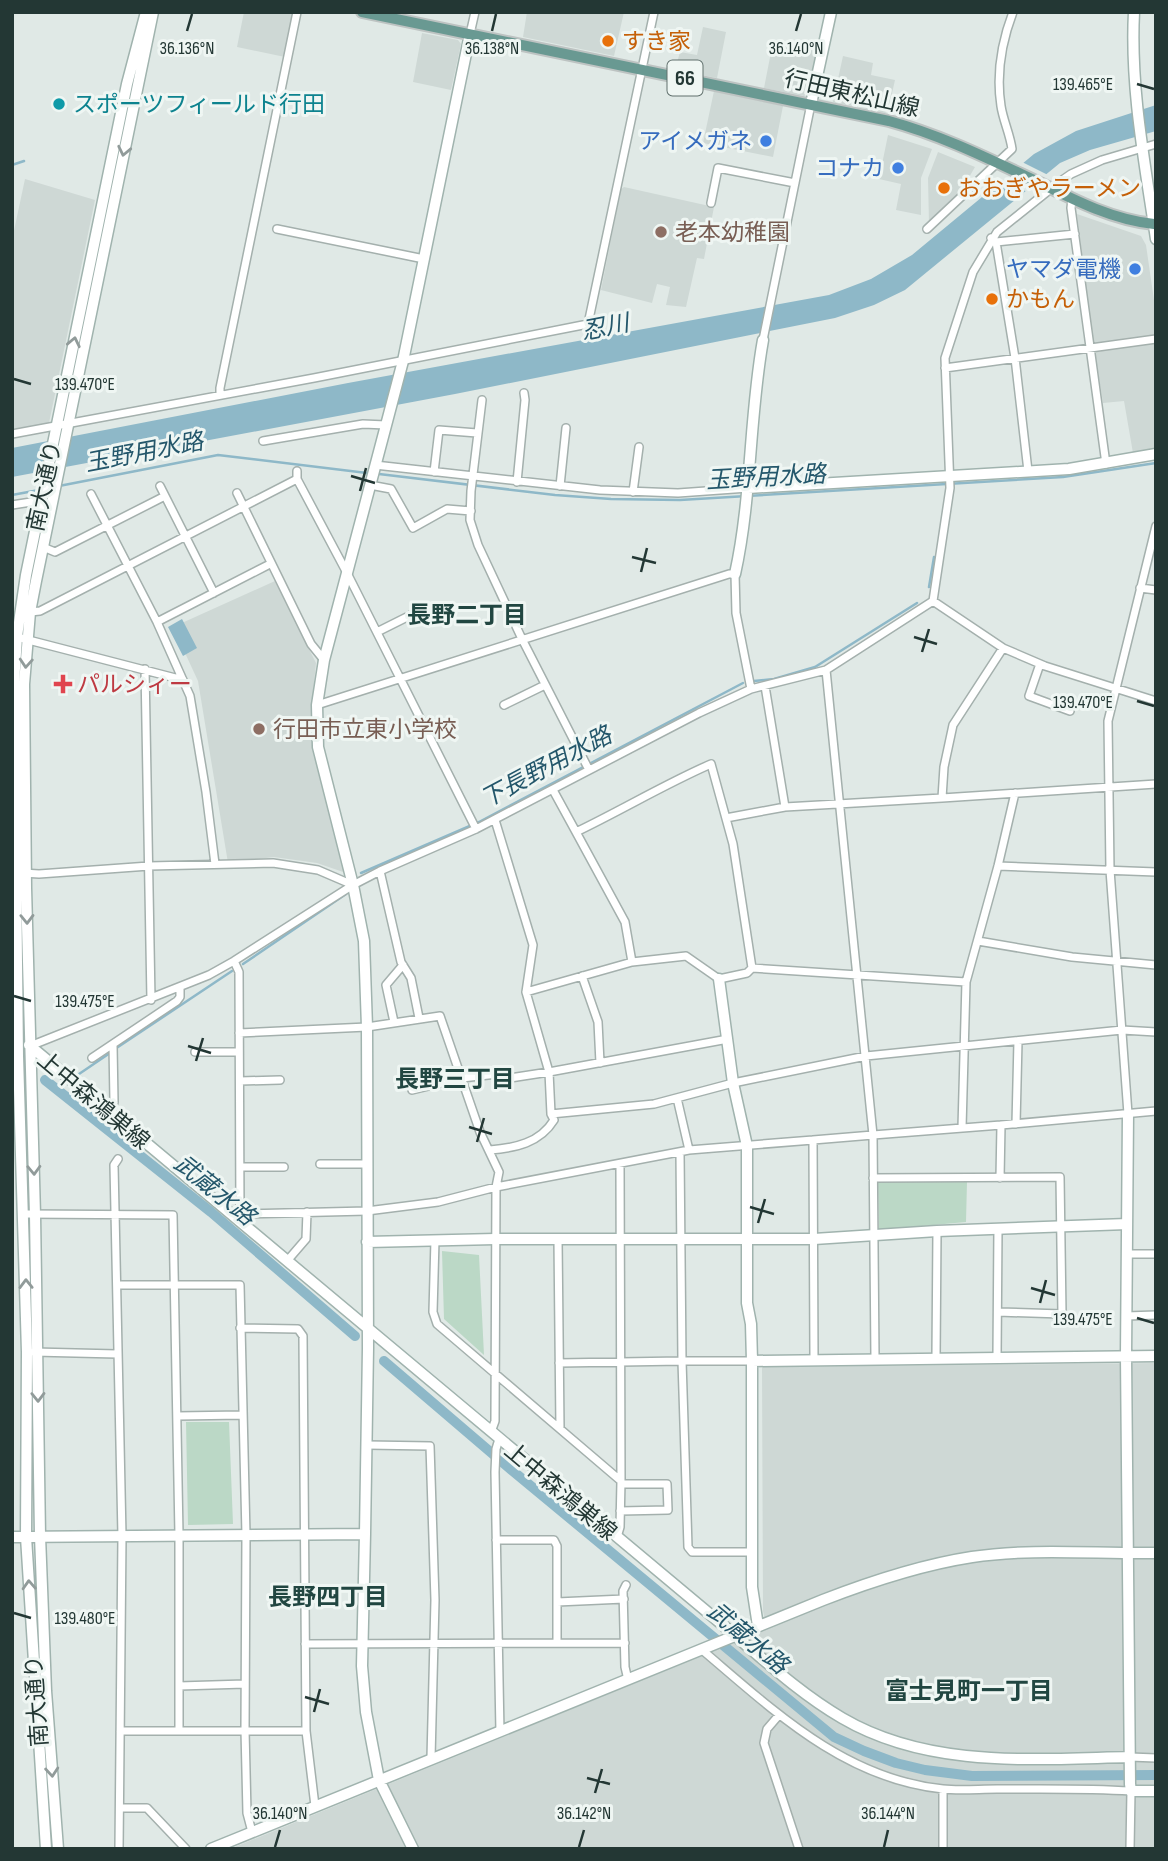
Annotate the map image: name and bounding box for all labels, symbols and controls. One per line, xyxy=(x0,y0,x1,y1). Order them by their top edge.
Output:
place label: すき家 xyxy=(622,28,691,56)
marker: すき家 xyxy=(600,33,616,49)
text: 36.136°N xyxy=(160,38,214,59)
text: 36.138°N xyxy=(465,38,519,59)
text: 36.140°N xyxy=(769,38,823,59)
road number: 66 xyxy=(668,60,702,96)
street label: 行田東松山線 xyxy=(781,65,922,123)
text: 139.465°E xyxy=(1053,74,1113,95)
place label: スポーツフィールド行田 xyxy=(73,91,325,119)
marker: スポーツフィールド行田 xyxy=(51,96,67,112)
place label: アイメガネ xyxy=(638,128,752,156)
marker: アイメガネ xyxy=(758,133,774,149)
one-way arrow xyxy=(118,145,133,157)
place label: コナカ xyxy=(815,155,884,183)
marker: コナカ xyxy=(890,160,906,176)
place label: おおぎやラーメン xyxy=(958,175,1141,203)
marker: おおぎやラーメン xyxy=(936,180,952,196)
place label: 老本幼稚園 xyxy=(675,219,790,247)
marker: 老本幼稚園 xyxy=(653,224,669,240)
place label: ヤマダ電機 xyxy=(1006,256,1121,284)
marker: ヤマダ電機 xyxy=(1127,261,1143,277)
place label: かもん xyxy=(1006,286,1075,314)
marker: かもん xyxy=(984,291,1000,307)
water label: 忍川 xyxy=(579,308,634,346)
one-way arrow xyxy=(66,336,81,348)
text: 139.470°E xyxy=(55,374,115,395)
water label: 玉野用水路 xyxy=(82,426,208,478)
street label: 南大通り xyxy=(22,438,68,534)
water label: 玉野用水路 xyxy=(705,460,829,495)
district label: 長野二丁目 xyxy=(407,601,527,630)
one-way arrow xyxy=(19,658,34,669)
place label: パルシィー xyxy=(77,671,192,699)
marker: パルシィー xyxy=(55,676,71,692)
text: 139.470°E xyxy=(1053,692,1113,713)
place label: 行田市立東小学校 xyxy=(273,716,457,744)
water label: 下長野用水路 xyxy=(476,720,618,814)
marker: 行田市立東小学校 xyxy=(251,721,267,737)
one-way arrow xyxy=(19,914,35,925)
text: 139.475°E xyxy=(55,991,115,1012)
street label: 上中森鴻巣線 xyxy=(32,1046,155,1156)
district label: 長野三丁目 xyxy=(395,1065,515,1094)
water label: 武蔵水路 xyxy=(168,1149,263,1233)
one-way arrow xyxy=(26,1165,41,1176)
one-way arrow xyxy=(18,1278,34,1289)
text: 139.475°E xyxy=(1053,1309,1113,1330)
one-way arrow xyxy=(30,1393,46,1403)
street label: 上中森鴻巣線 xyxy=(499,1437,622,1547)
one-way arrow xyxy=(21,1579,36,1590)
district label: 長野四丁目 xyxy=(268,1583,388,1612)
water label: 武蔵水路 xyxy=(702,1596,795,1682)
text: 139.480°E xyxy=(54,1608,116,1629)
street label: 南大通り xyxy=(20,1654,54,1748)
district label: 富士見町一丁目 xyxy=(885,1677,1053,1706)
one-way arrow xyxy=(44,1766,59,1777)
text: 36.140°N xyxy=(253,1803,307,1824)
text: 36.142°N xyxy=(557,1803,611,1824)
text: 36.144°N xyxy=(861,1803,915,1824)

